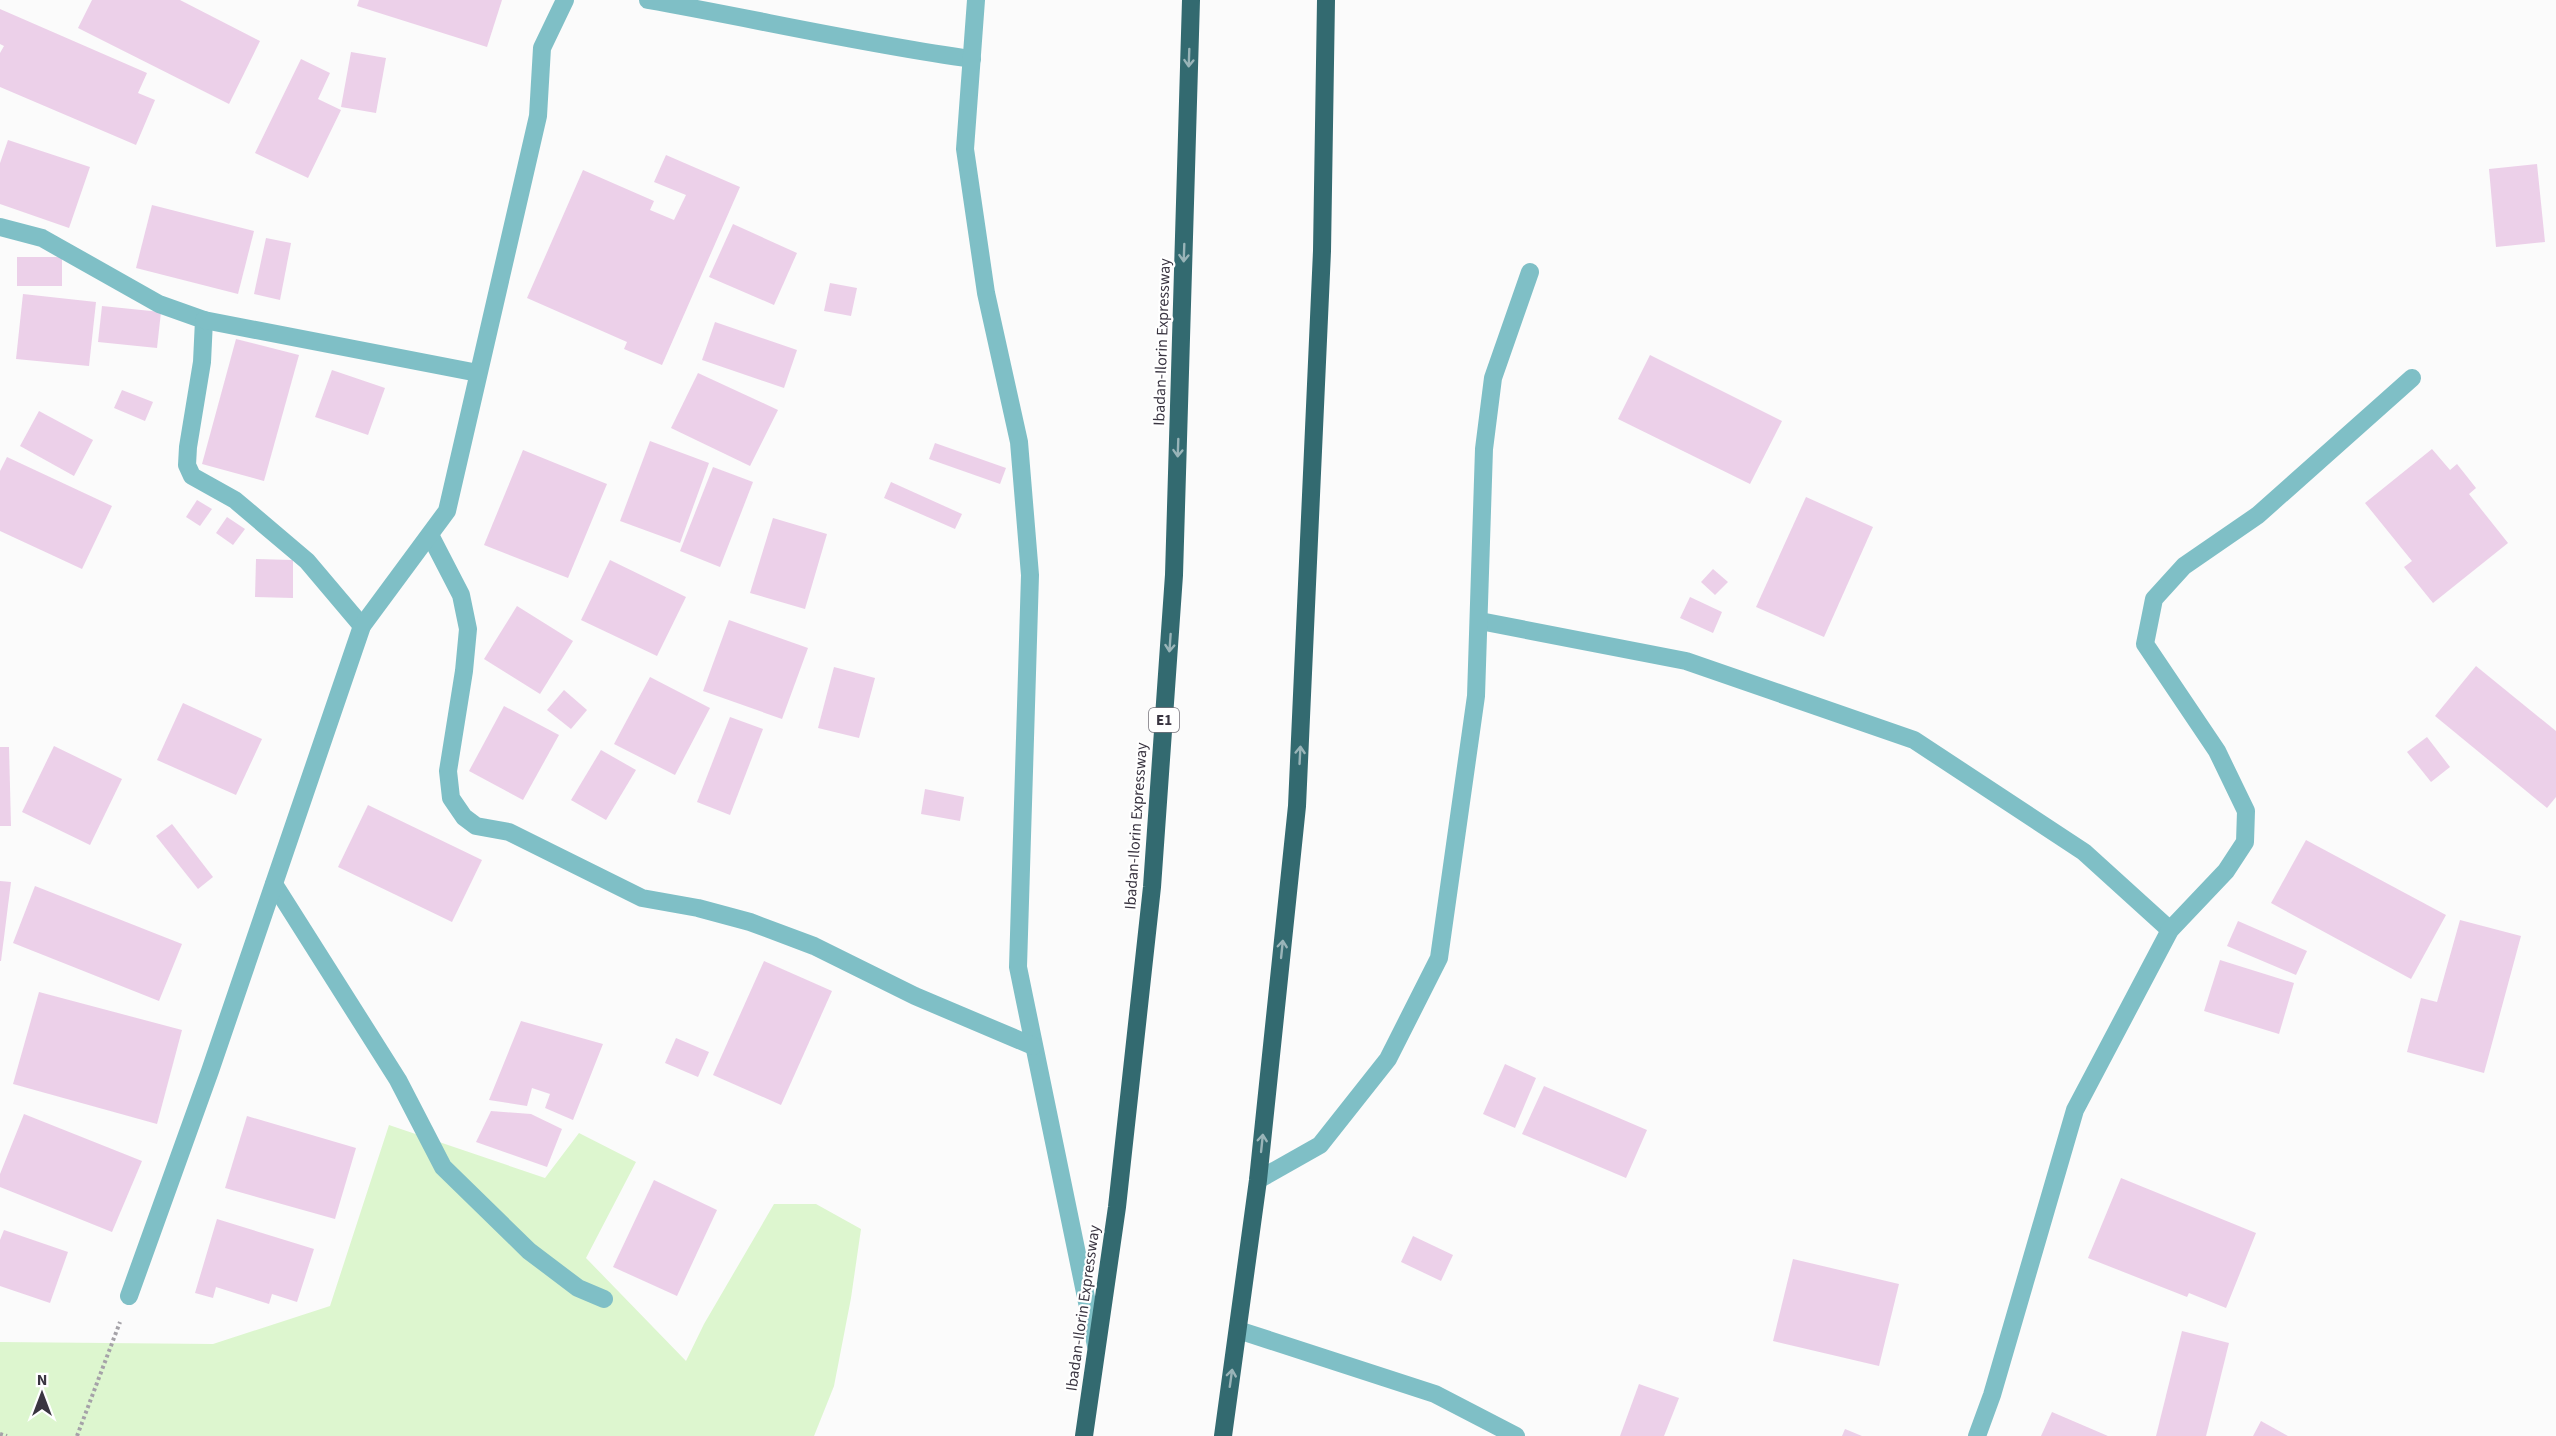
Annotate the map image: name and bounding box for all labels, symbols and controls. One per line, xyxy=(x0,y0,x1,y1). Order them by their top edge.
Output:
one-way arrow xyxy=(1184,48,1195,68)
one-way arrow xyxy=(1178,243,1189,263)
street label: Ibadan-Ilorin Expressway xyxy=(1148,257,1176,426)
one-way arrow xyxy=(1172,438,1184,458)
one-way arrow xyxy=(1164,633,1175,653)
road number: E1 xyxy=(1149,708,1179,732)
street label: Ibadan-Ilorin Expressway xyxy=(1119,741,1153,910)
one-way arrow xyxy=(1294,746,1305,765)
one-way arrow xyxy=(1277,940,1288,960)
one-way arrow xyxy=(1257,1134,1268,1154)
street label: Ibadan-Ilorin Expressway xyxy=(1060,1223,1106,1392)
north arrow xyxy=(12,1364,72,1424)
text: N xyxy=(37,1369,47,1391)
one-way arrow xyxy=(1226,1369,1237,1389)

